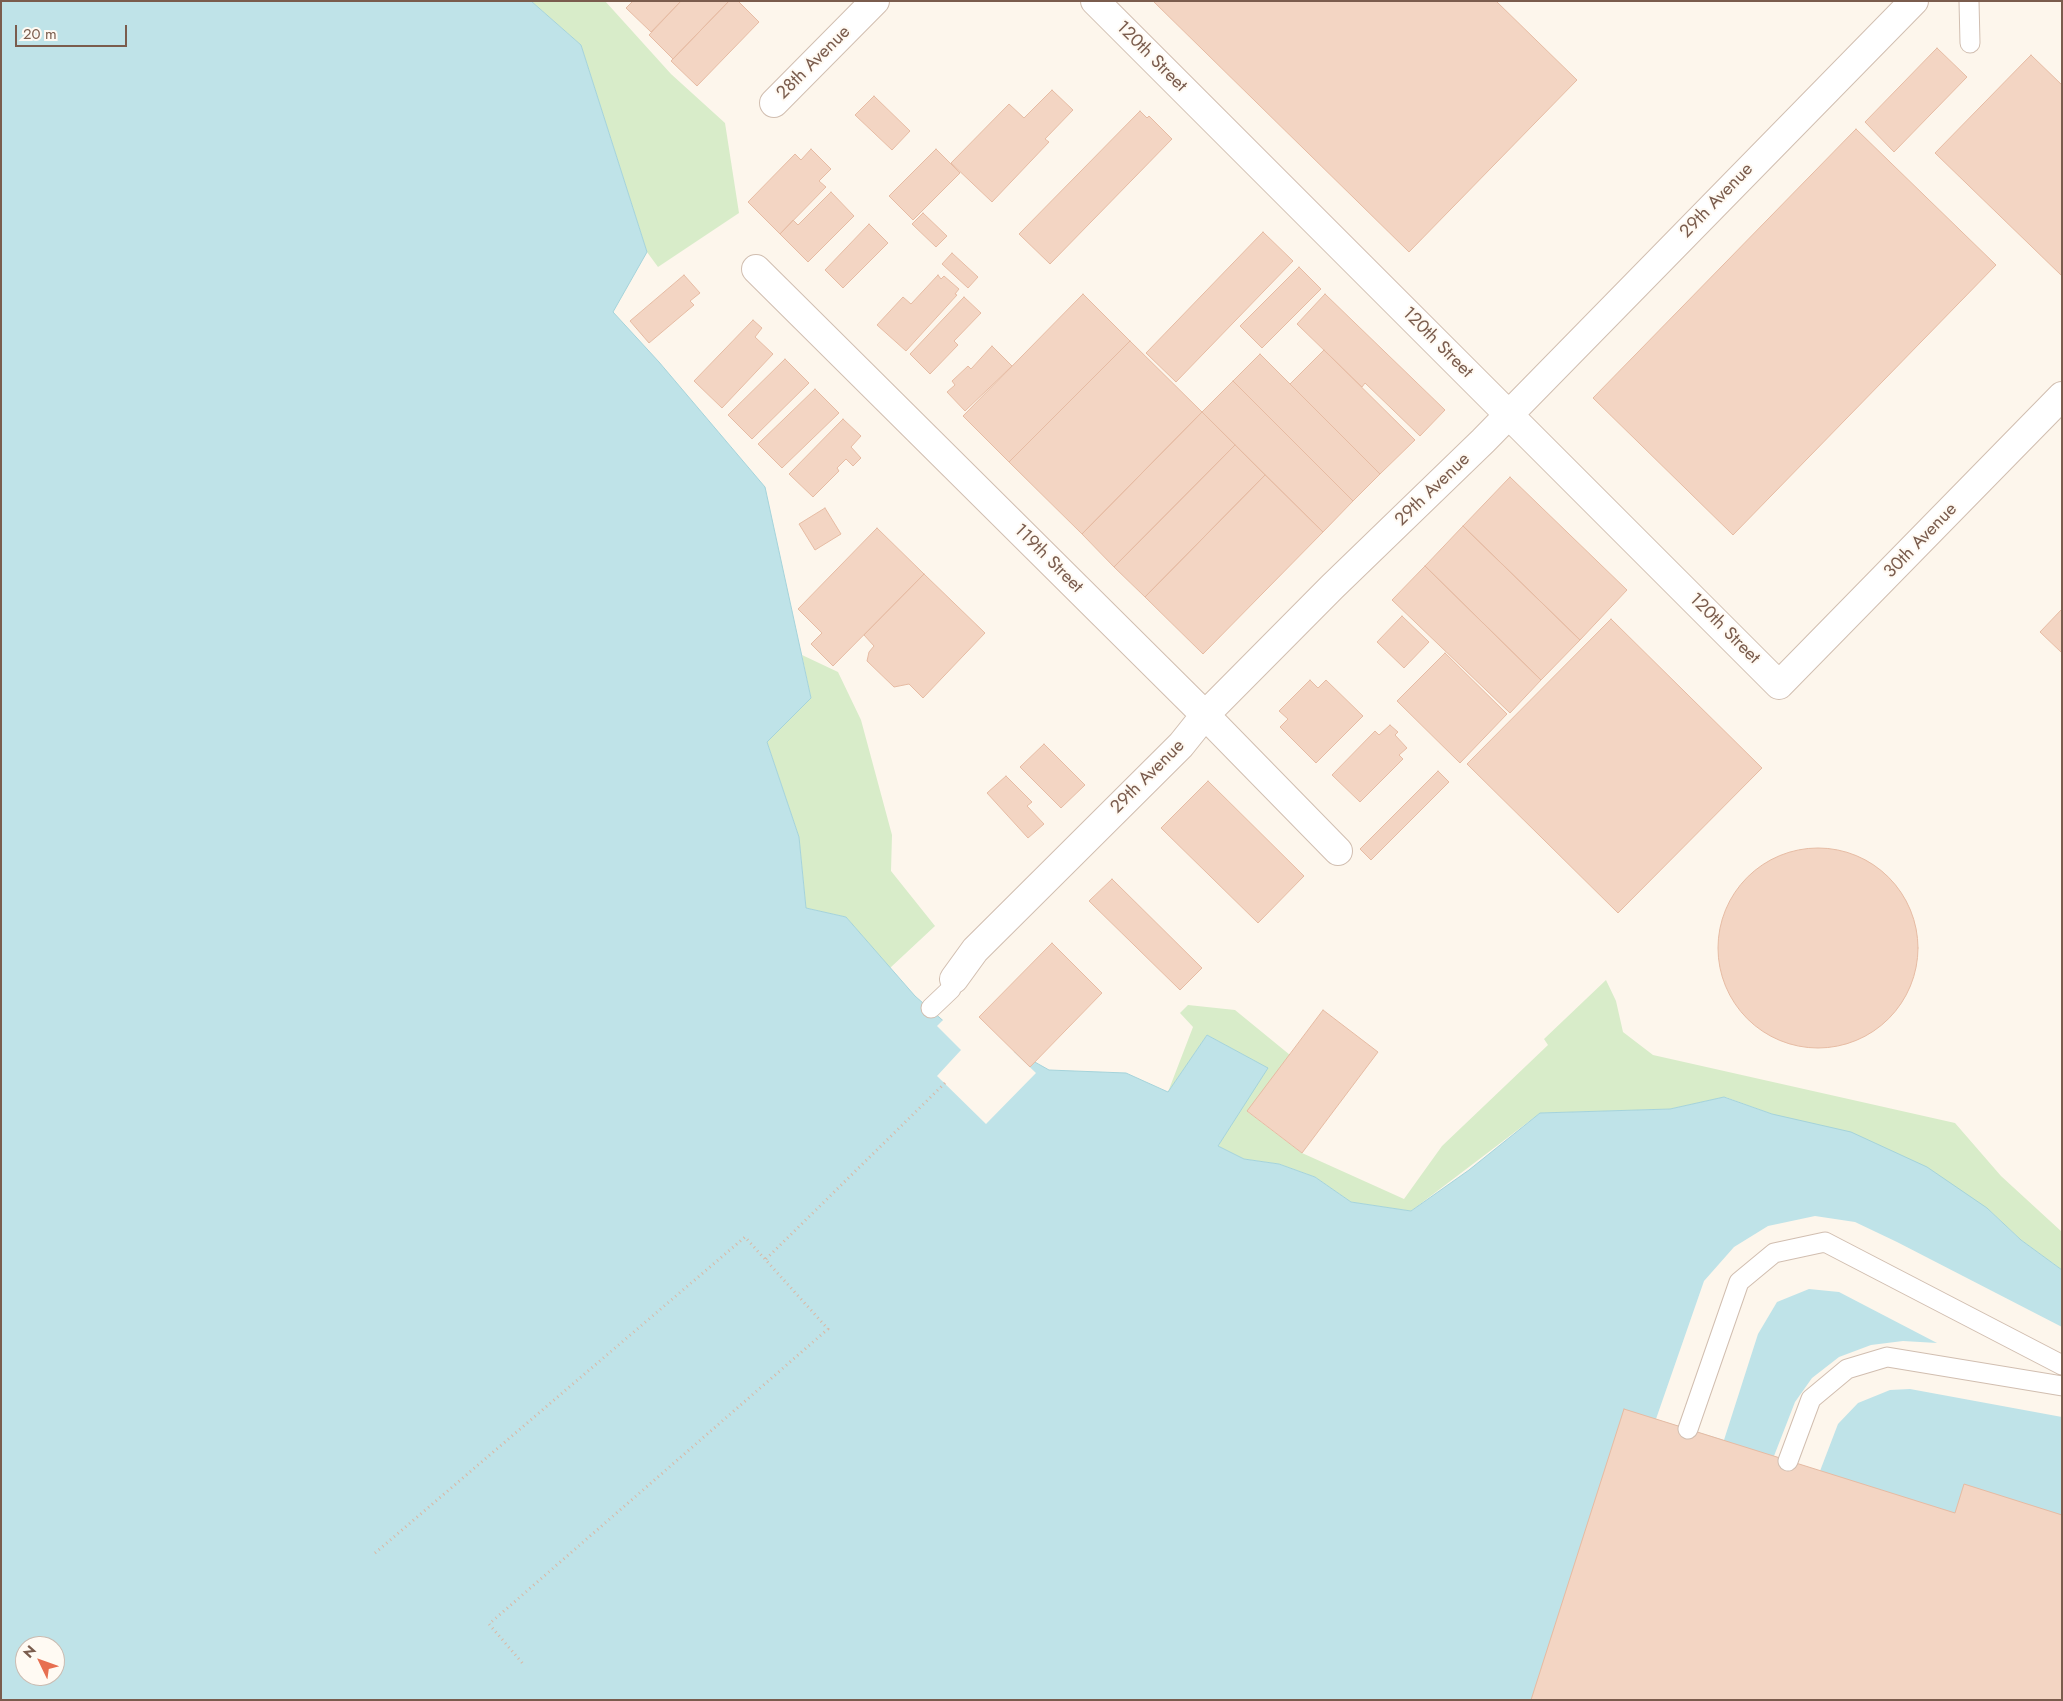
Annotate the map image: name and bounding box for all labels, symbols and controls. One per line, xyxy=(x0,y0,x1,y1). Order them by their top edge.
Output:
scale bar xyxy=(18,15,130,47)
street label: 120th Street xyxy=(1111,17,1191,97)
street label: 28th Avenue xyxy=(773,22,855,104)
text: 20 m xyxy=(23,23,57,45)
street label: 29th Avenue xyxy=(1676,159,1758,243)
street label: 120th Street xyxy=(1397,303,1477,383)
street label: 29th Avenue xyxy=(1391,449,1475,531)
street label: 30th Avenue xyxy=(1880,499,1962,583)
street label: 119th Street xyxy=(1009,520,1087,598)
street label: 120th Street xyxy=(1684,589,1764,669)
street label: 29th Avenue xyxy=(1106,735,1190,819)
north arrow xyxy=(15,1636,65,1686)
text: N xyxy=(18,1641,41,1662)

